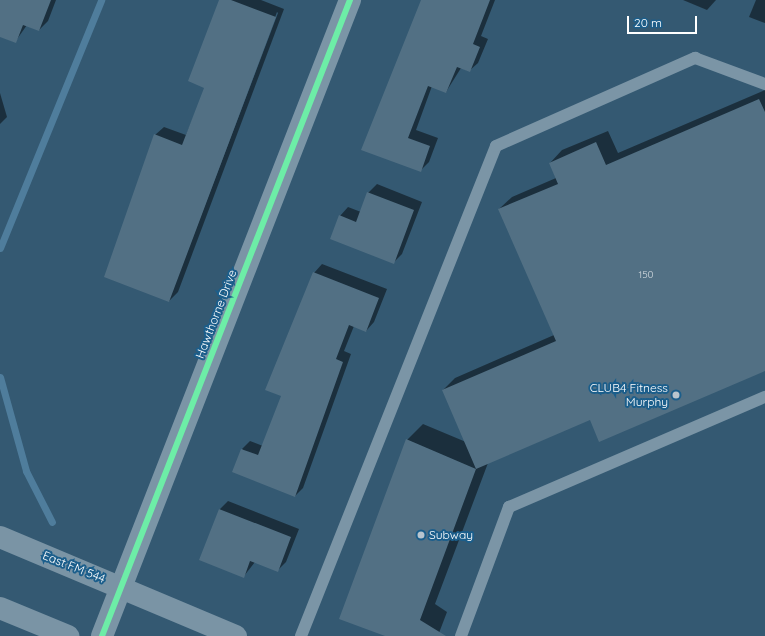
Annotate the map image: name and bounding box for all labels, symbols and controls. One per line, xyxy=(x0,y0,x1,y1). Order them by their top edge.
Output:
scale bar xyxy=(629,8,699,34)
text: 20 m xyxy=(634,15,662,30)
street label: Hawthorne Drive xyxy=(192,267,240,361)
house number: 150 xyxy=(638,269,654,281)
place label: CLUB4 Fitness Murphy xyxy=(590,381,668,409)
marker: CLUB4 Fitness Murphy xyxy=(671,390,681,400)
place label: Subway xyxy=(429,528,473,542)
marker: Subway xyxy=(416,530,426,540)
street label: East FM 544 xyxy=(41,548,107,586)

